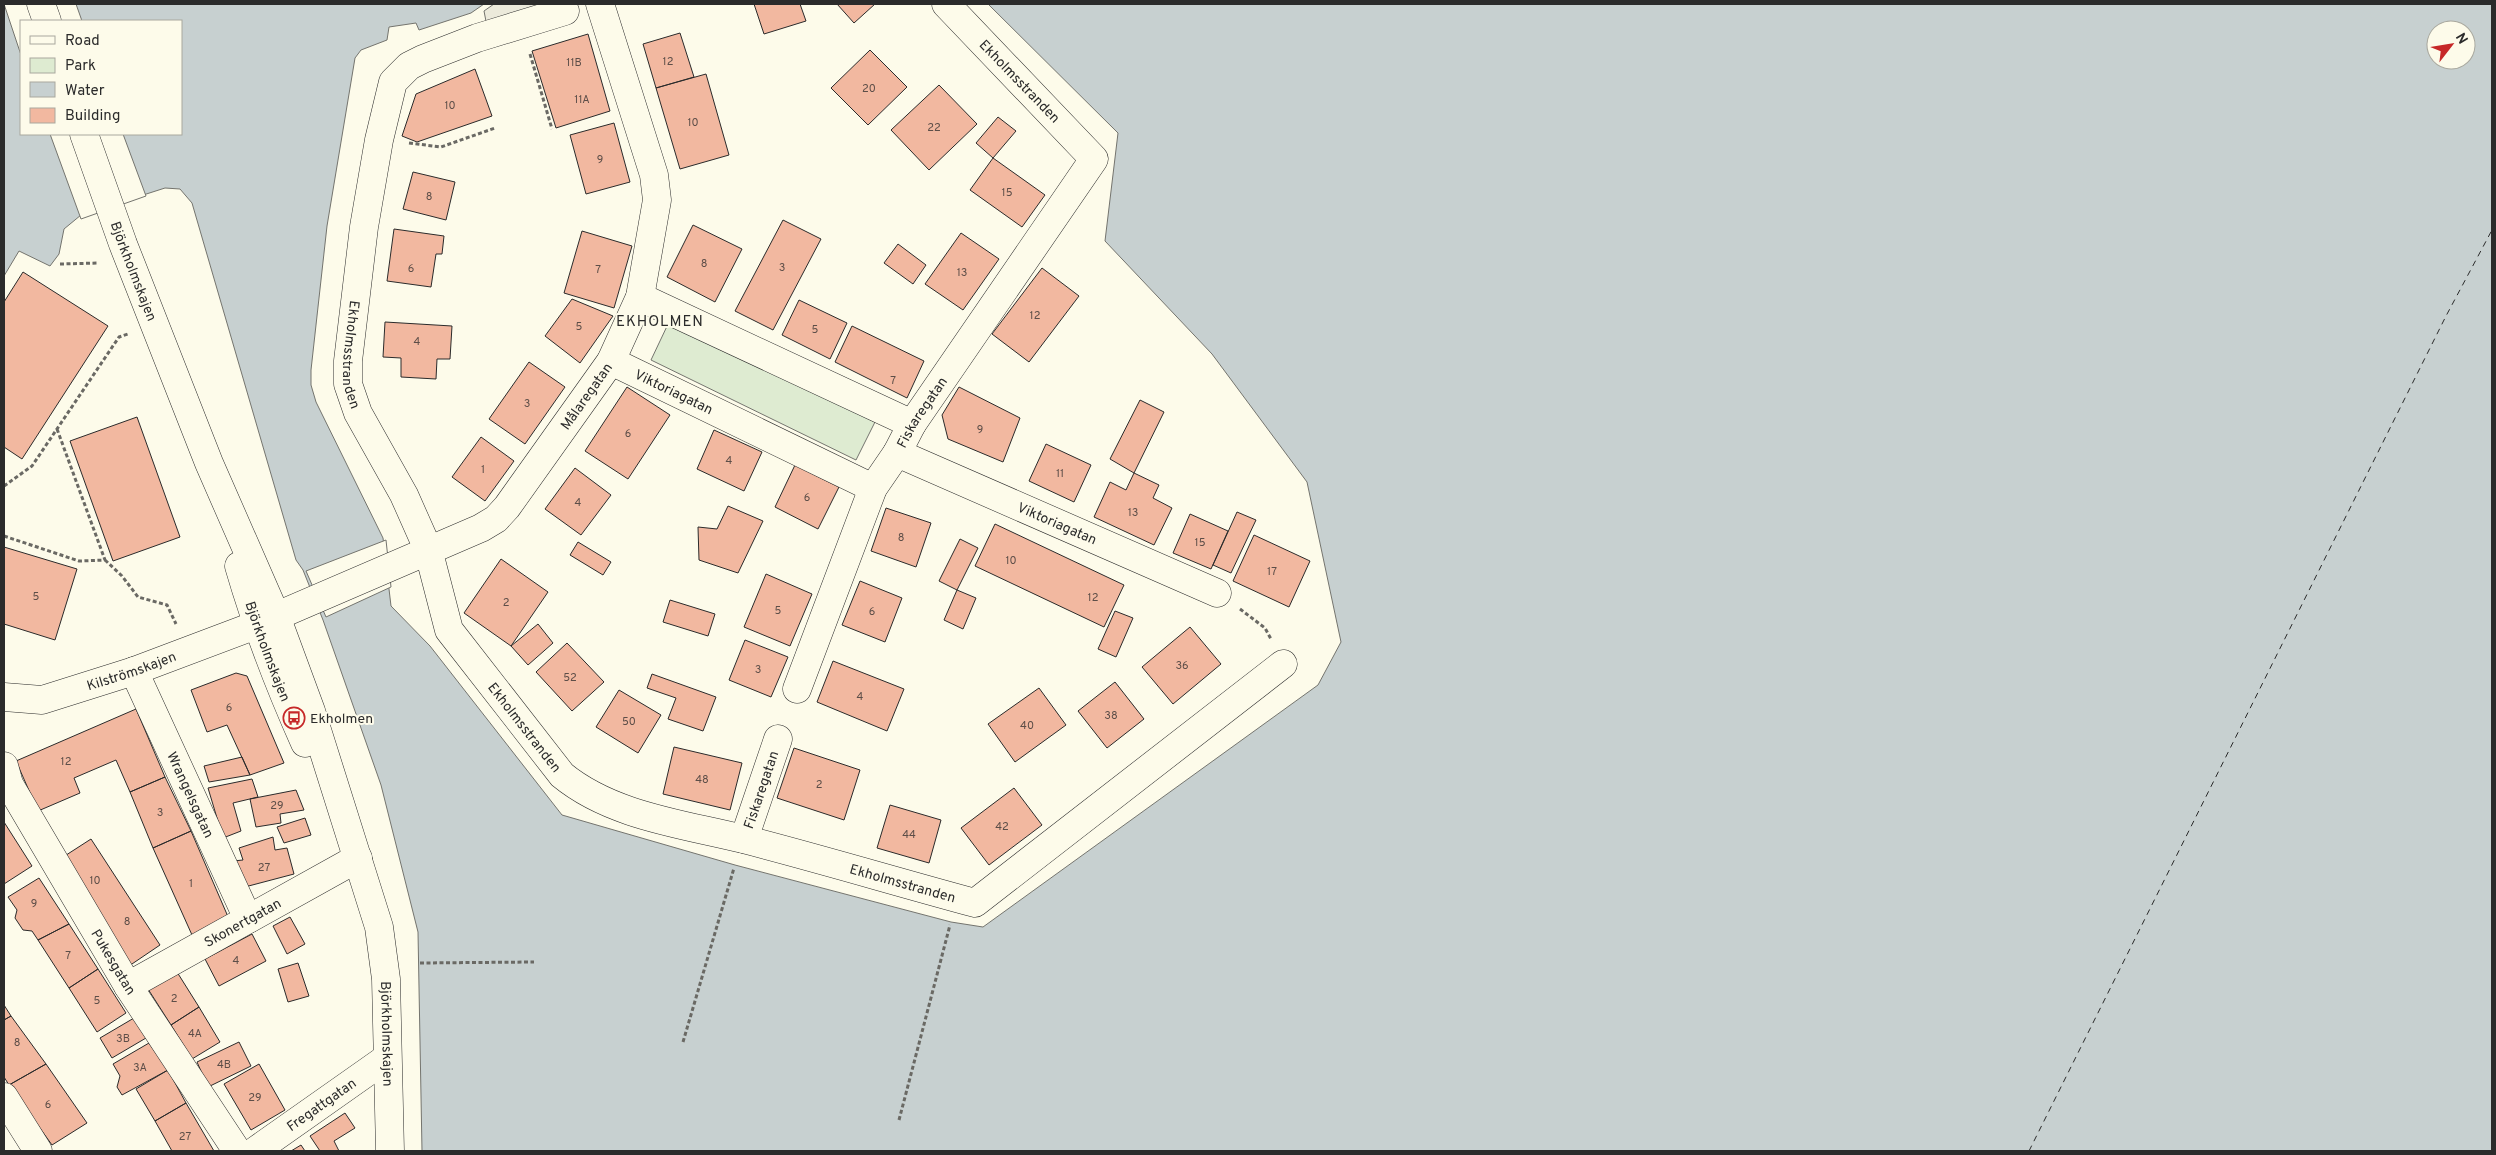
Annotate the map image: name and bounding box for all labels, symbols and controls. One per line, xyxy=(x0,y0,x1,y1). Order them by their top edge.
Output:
legend xyxy=(20,20,182,135)
north arrow xyxy=(2426,20,2476,70)
text: N xyxy=(2451,30,2471,48)
text: Road xyxy=(65,32,100,51)
street label: Ekholmsstranden xyxy=(975,37,1063,127)
house number: 12 xyxy=(663,55,673,69)
house number: 11B xyxy=(566,56,582,70)
text: Park xyxy=(65,57,96,76)
text: Water xyxy=(65,82,105,101)
house number: 20 xyxy=(862,82,876,96)
house number: 11A xyxy=(574,93,590,107)
house number: 10 xyxy=(444,99,456,113)
text: Building xyxy=(65,107,120,126)
house number: 10 xyxy=(687,116,699,130)
house number: 22 xyxy=(927,121,941,135)
house number: 9 xyxy=(597,153,603,167)
house number: 15 xyxy=(1002,186,1013,200)
house number: 8 xyxy=(426,190,432,204)
street label: Björkholmskajen xyxy=(106,220,160,324)
house number: 8 xyxy=(701,257,707,271)
house number: 3 xyxy=(779,261,785,275)
house number: 6 xyxy=(408,262,414,276)
house number: 7 xyxy=(595,263,601,277)
house number: 13 xyxy=(957,266,967,280)
street label: Ekholmsstranden xyxy=(338,299,363,411)
house number: 12 xyxy=(1030,309,1040,323)
district label: EKHOLMEN xyxy=(616,313,704,332)
house number: 5 xyxy=(576,320,583,334)
house number: 5 xyxy=(812,323,819,337)
house number: 4 xyxy=(414,335,421,349)
street label: Målaregatan xyxy=(558,360,617,434)
street label: Viktoriagatan xyxy=(631,367,715,419)
house number: 7 xyxy=(890,374,896,388)
street label: Fiskaregatan xyxy=(894,374,952,451)
house number: 3 xyxy=(524,397,530,411)
house number: 9 xyxy=(977,423,983,437)
house number: 6 xyxy=(625,427,631,441)
house number: 4 xyxy=(726,454,733,468)
house number: 1 xyxy=(481,463,485,477)
house number: 11 xyxy=(1056,467,1064,481)
house number: 6 xyxy=(804,491,810,505)
house number: 4 xyxy=(575,496,582,510)
street label: Viktoriagatan xyxy=(1014,500,1099,549)
house number: 13 xyxy=(1128,506,1138,520)
house number: 8 xyxy=(898,531,904,545)
house number: 15 xyxy=(1195,536,1206,550)
house number: 10 xyxy=(1005,554,1017,568)
house number: 17 xyxy=(1267,565,1277,579)
house number: 5 xyxy=(33,590,40,604)
house number: 12 xyxy=(1088,591,1098,605)
house number: 2 xyxy=(503,596,509,610)
street label: Björkholmskajen xyxy=(240,599,293,704)
house number: 5 xyxy=(775,604,782,618)
house number: 6 xyxy=(869,605,875,619)
street label: Kilströmskajen xyxy=(85,649,179,695)
house number: 36 xyxy=(1175,659,1189,673)
house number: 3 xyxy=(755,663,761,677)
house number: 52 xyxy=(563,671,577,685)
street label: Ekholmsstranden xyxy=(483,680,564,777)
house number: 4 xyxy=(857,690,864,704)
house number: 6 xyxy=(226,701,232,715)
bus stop icon: Ekholmen xyxy=(282,706,306,730)
house number: 38 xyxy=(1104,709,1118,723)
place label: Ekholmen xyxy=(310,711,373,728)
house number: 50 xyxy=(622,715,636,729)
house number: 40 xyxy=(1020,719,1034,733)
street label: Wrangelsgatan xyxy=(162,749,217,841)
street label: Fiskaregatan xyxy=(741,749,783,831)
house number: 12 xyxy=(61,755,71,769)
house number: 48 xyxy=(695,773,709,787)
house number: 2 xyxy=(816,778,822,792)
house number: 29 xyxy=(270,799,284,813)
house number: 3 xyxy=(157,806,163,820)
house number: 42 xyxy=(995,820,1009,834)
house number: 44 xyxy=(902,828,916,842)
house number: 27 xyxy=(258,861,270,875)
street label: Ekholmsstranden xyxy=(848,861,957,907)
house number: 10 xyxy=(89,874,101,888)
house number: 1 xyxy=(189,877,193,891)
street label: Skonertgatan xyxy=(202,895,285,952)
house number: 9 xyxy=(31,897,37,911)
house number: 8 xyxy=(124,915,130,929)
street label: Pukesgatan xyxy=(87,927,138,999)
house number: 7 xyxy=(65,949,71,963)
house number: 4 xyxy=(233,954,240,968)
street label: Björkholmskajen xyxy=(376,981,396,1087)
house number: 2 xyxy=(171,992,177,1006)
house number: 5 xyxy=(94,994,101,1008)
house number: 4A xyxy=(188,1027,202,1041)
house number: 3B xyxy=(116,1032,130,1046)
house number: 8 xyxy=(14,1036,20,1050)
house number: 4B xyxy=(217,1058,231,1072)
house number: 3A xyxy=(133,1061,147,1075)
street label: Fregattgatan xyxy=(284,1075,360,1136)
house number: 29 xyxy=(248,1091,262,1105)
house number: 6 xyxy=(45,1098,51,1112)
house number: 27 xyxy=(179,1130,191,1144)

